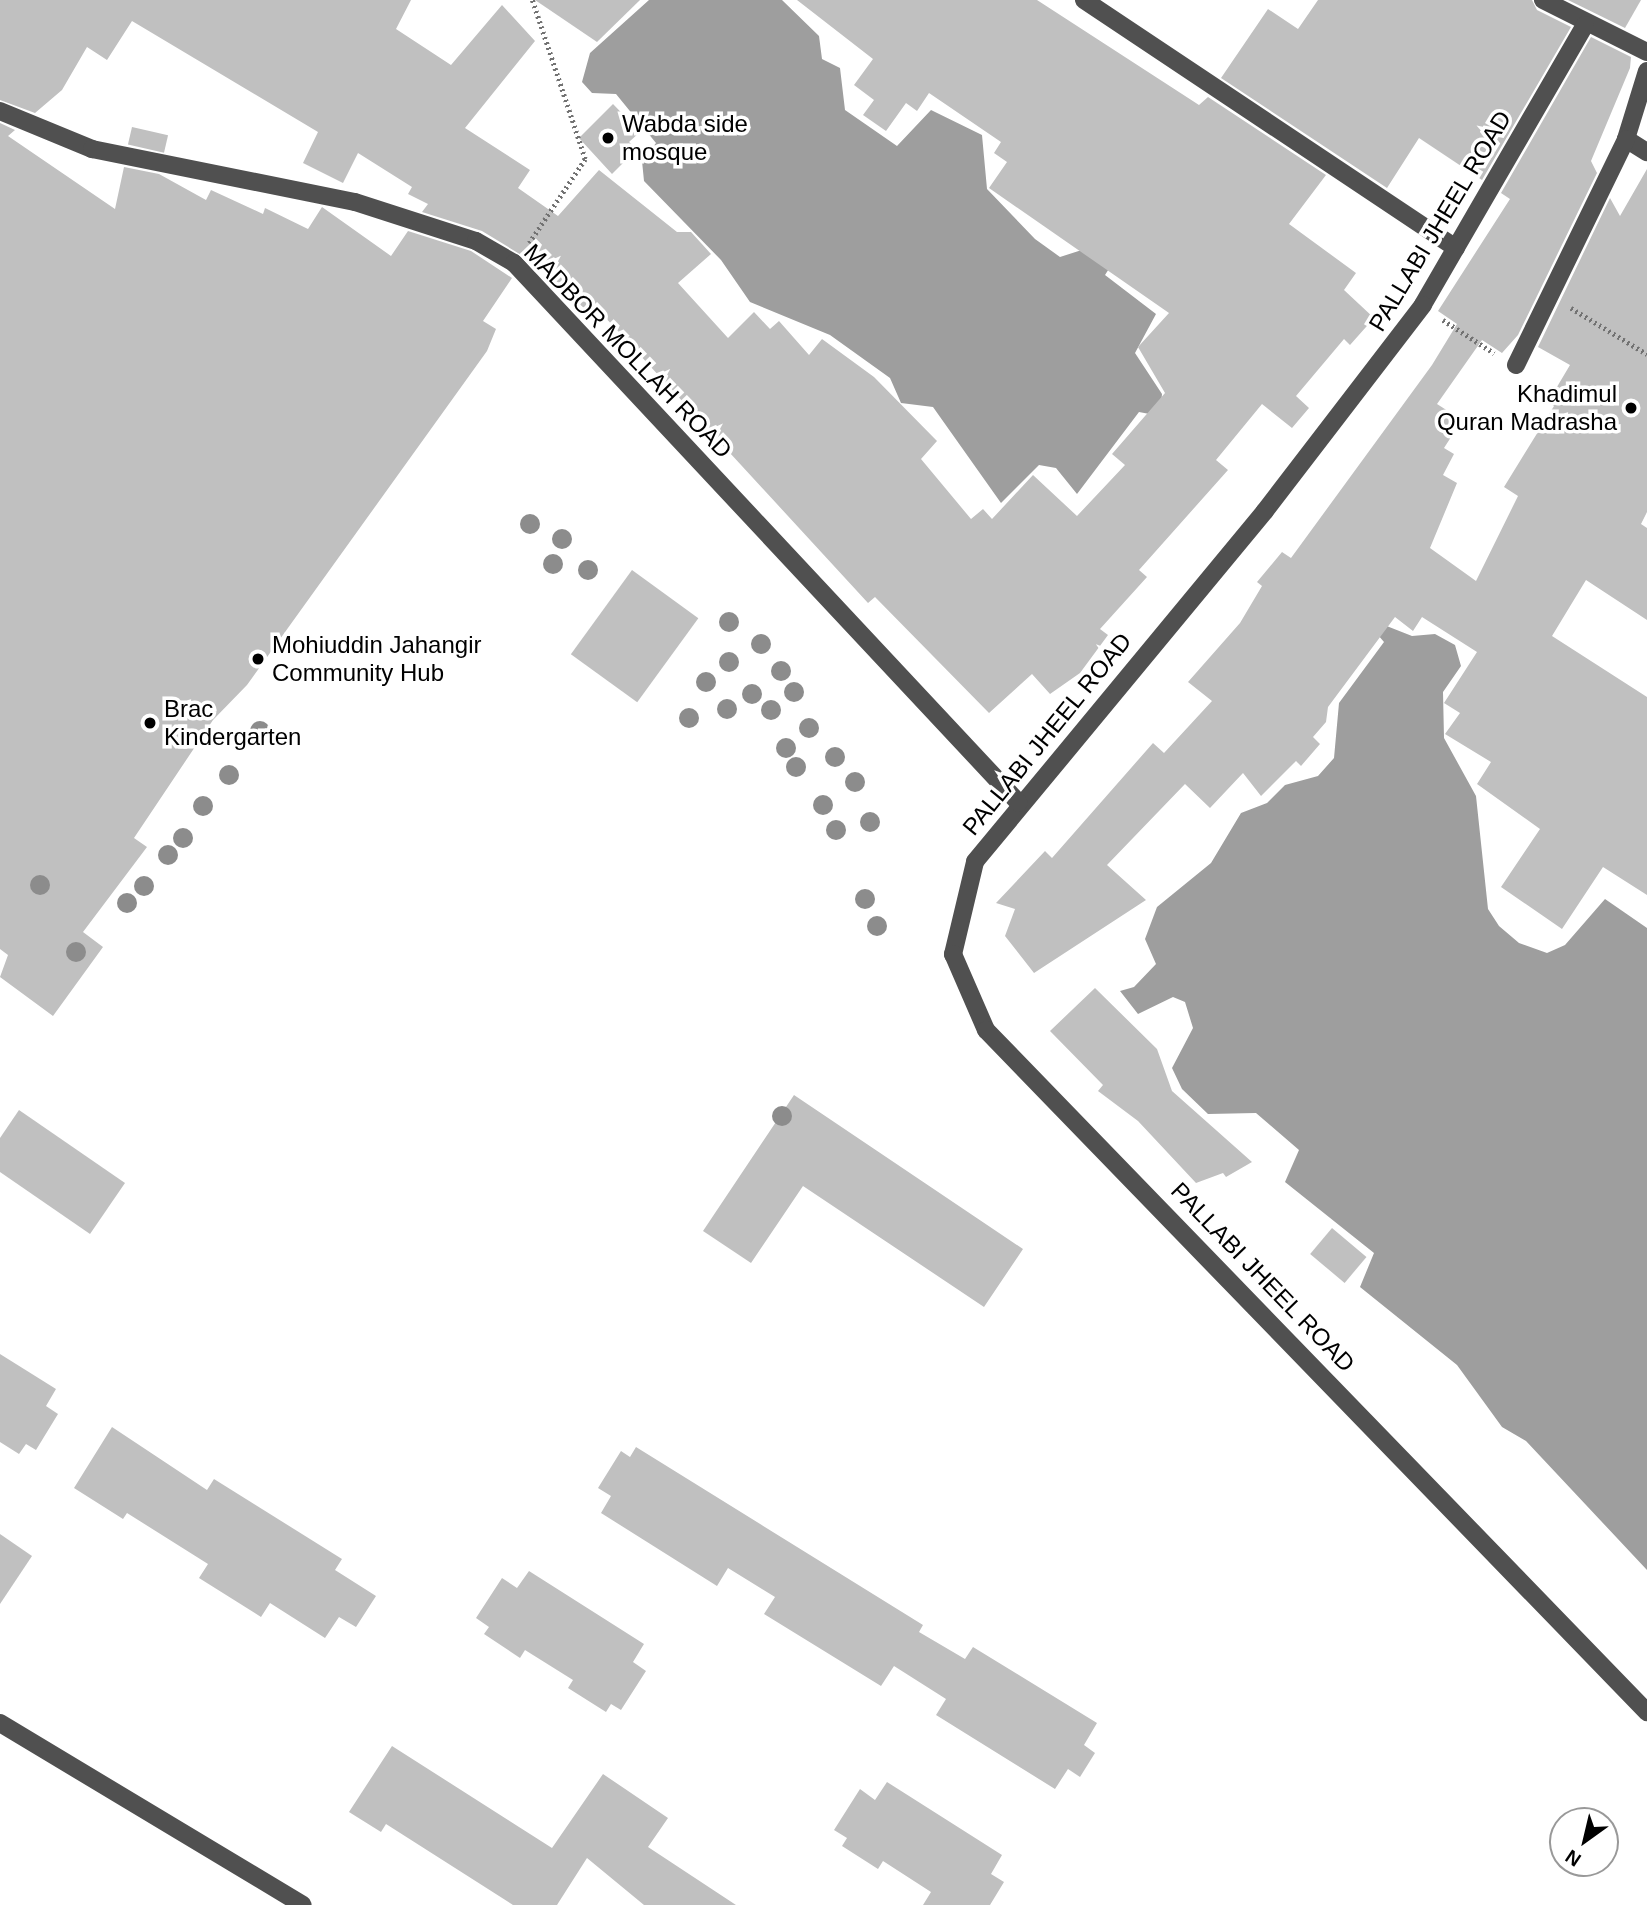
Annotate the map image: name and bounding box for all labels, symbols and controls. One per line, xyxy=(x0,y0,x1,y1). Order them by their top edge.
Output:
street label: PALLABI JHEEL ROAD xyxy=(1363,105,1517,337)
place label: Wabda side mosque xyxy=(622,110,748,166)
marker: Wabda side mosque xyxy=(600,130,616,146)
street label: MADBOR MOLLAH ROAD xyxy=(518,238,738,464)
place label: Khadimul Quran Madrasha xyxy=(1437,380,1617,436)
marker: Khadimul Quran Madrasha xyxy=(1623,400,1639,416)
street label: PALLABI JHEEL ROAD xyxy=(956,627,1138,841)
place label: Mohiuddin Jahangir Community Hub xyxy=(272,631,481,687)
marker: Mohiuddin Jahangir Community Hub xyxy=(250,651,266,667)
place label: Brac Kindergarten xyxy=(164,695,301,751)
marker: Brac Kindergarten xyxy=(142,715,158,731)
street label: PALLABI JHEEL ROAD xyxy=(1165,1176,1361,1378)
north arrow xyxy=(1549,1807,1619,1877)
text: N xyxy=(1562,1846,1585,1871)

